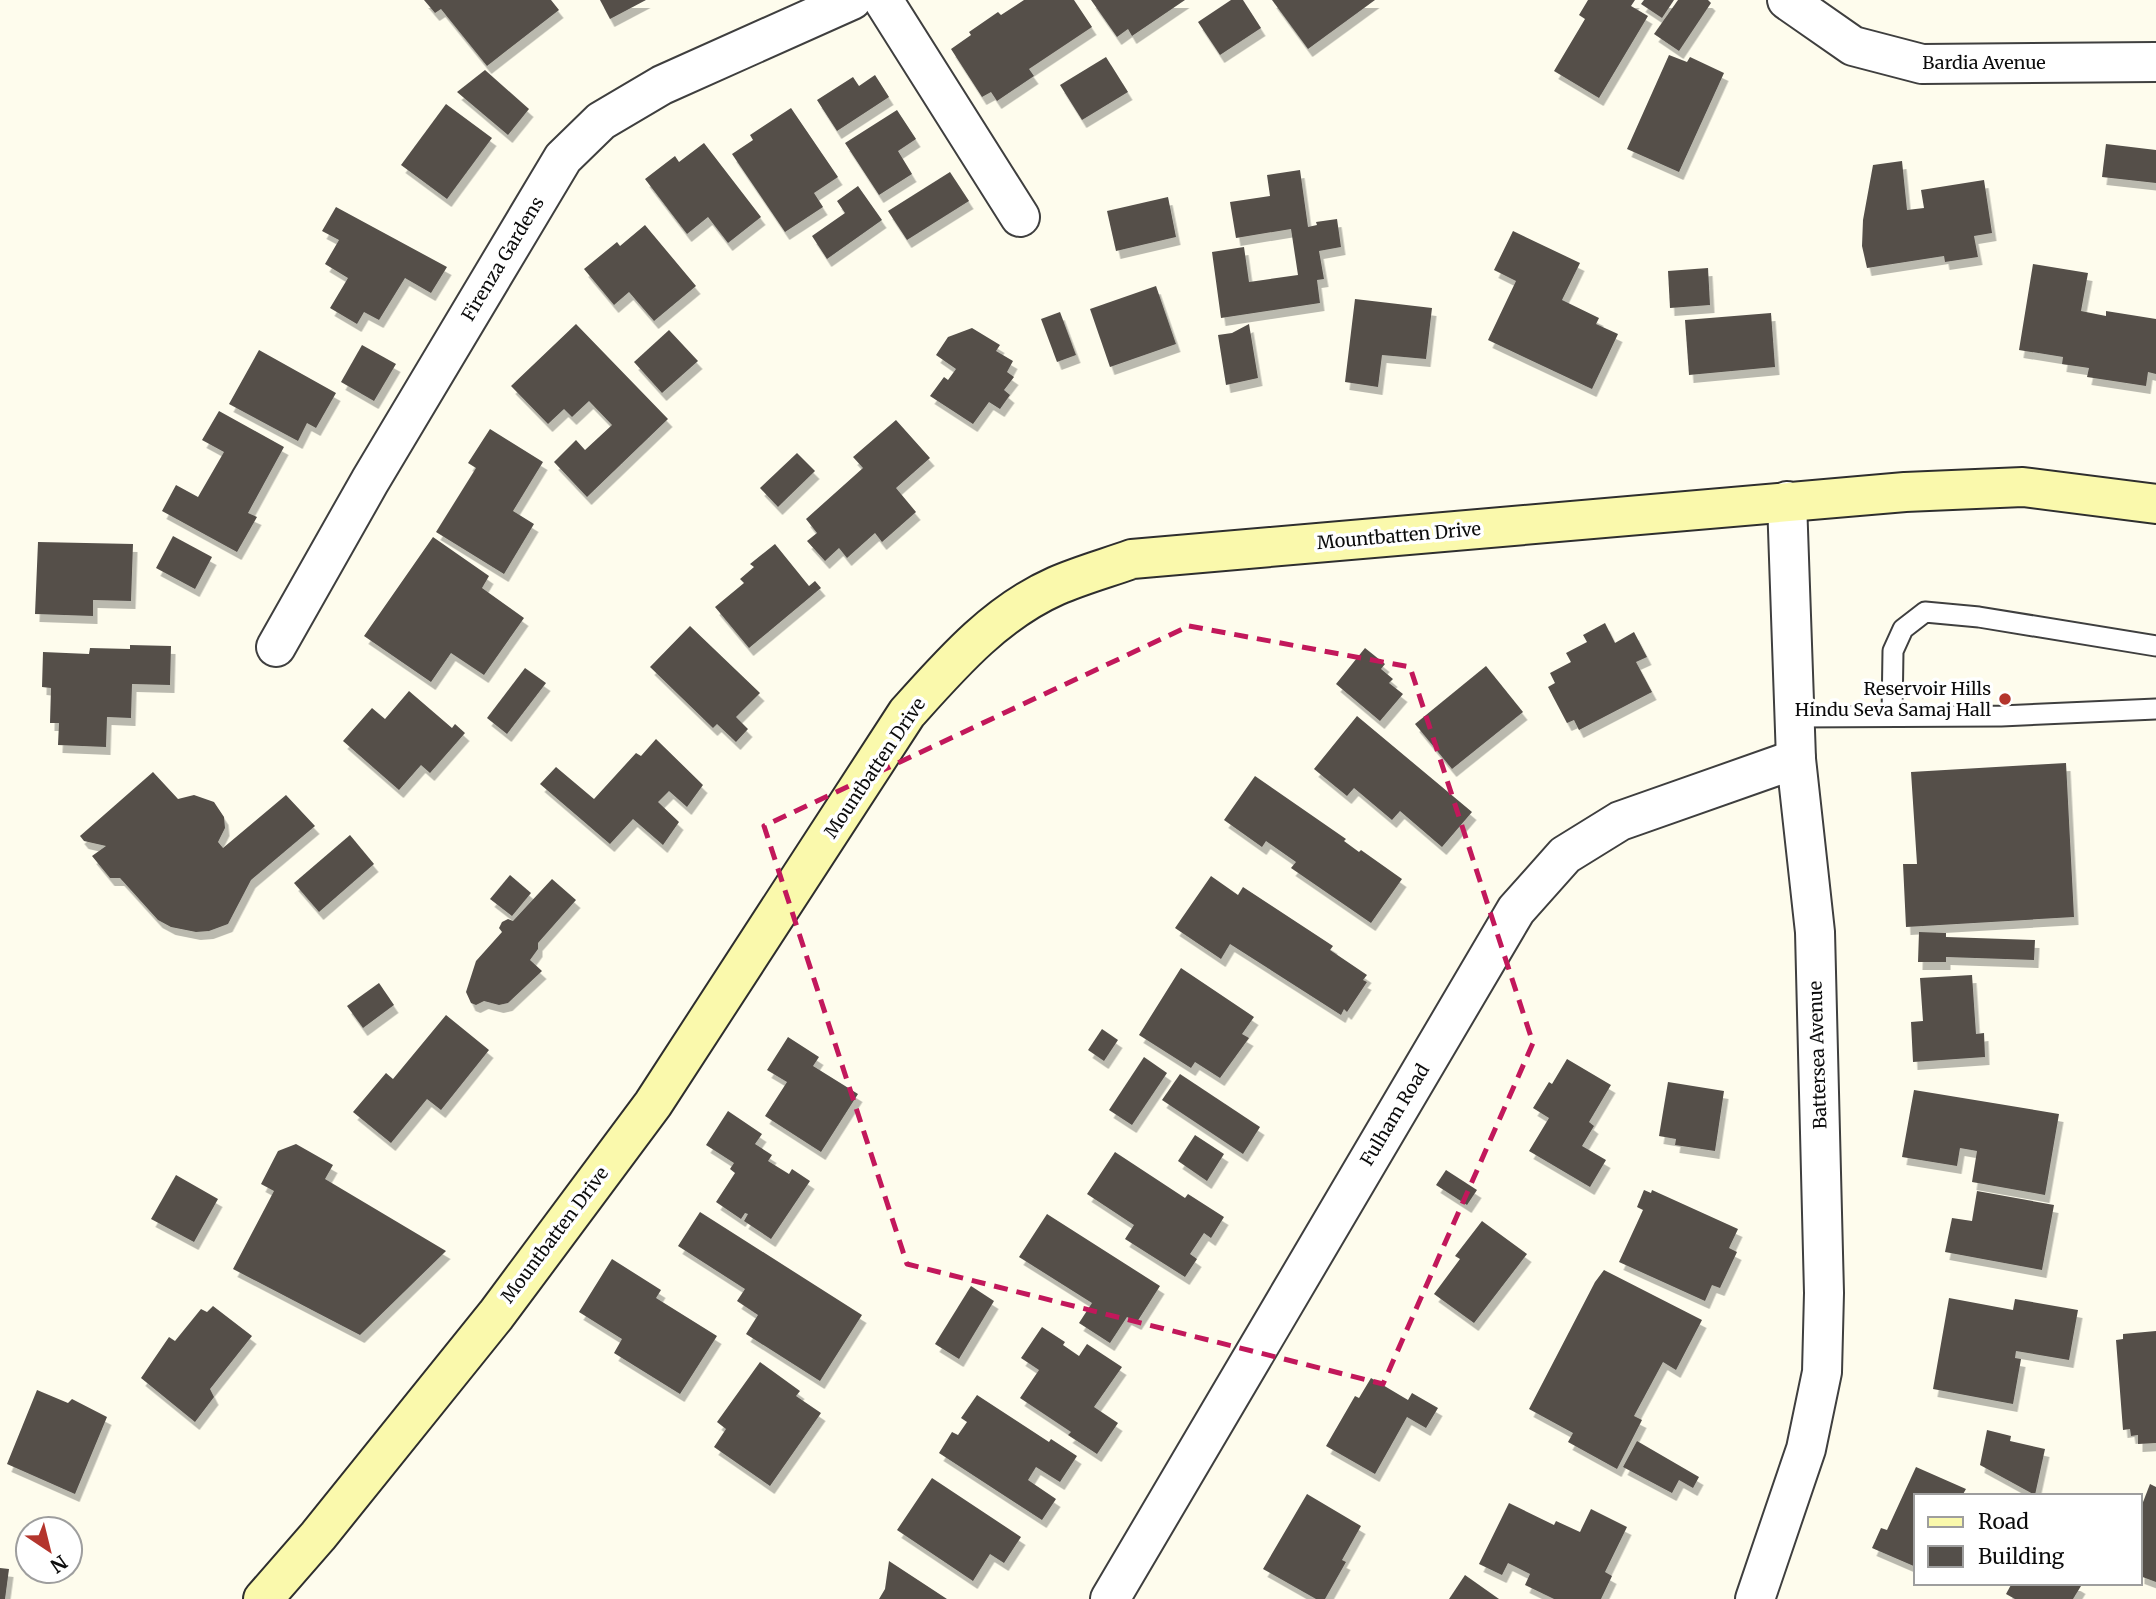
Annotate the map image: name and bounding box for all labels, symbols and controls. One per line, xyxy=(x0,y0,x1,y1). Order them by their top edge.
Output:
street label: Bardia Avenue xyxy=(1922,51,2046,74)
street label: Firenza Gardens xyxy=(456,192,549,325)
street label: Mountbatten Drive xyxy=(1316,517,1482,554)
place label: Reservoir Hills Hindu Seva Samaj Hall xyxy=(1795,677,1991,721)
marker: Reservoir Hills Hindu Seva Samaj Hall xyxy=(1997,691,2013,707)
street label: Mountbatten Drive xyxy=(819,693,930,842)
street label: Battersea Avenue xyxy=(1803,980,1832,1130)
street label: Fulham Road xyxy=(1355,1059,1434,1170)
street label: Mountbatten Drive xyxy=(496,1162,613,1307)
legend xyxy=(1914,1494,2142,1585)
text: Road xyxy=(1978,1508,2029,1535)
north arrow xyxy=(14,1515,84,1585)
text: Building xyxy=(1978,1543,2065,1570)
text: N xyxy=(46,1550,72,1578)

